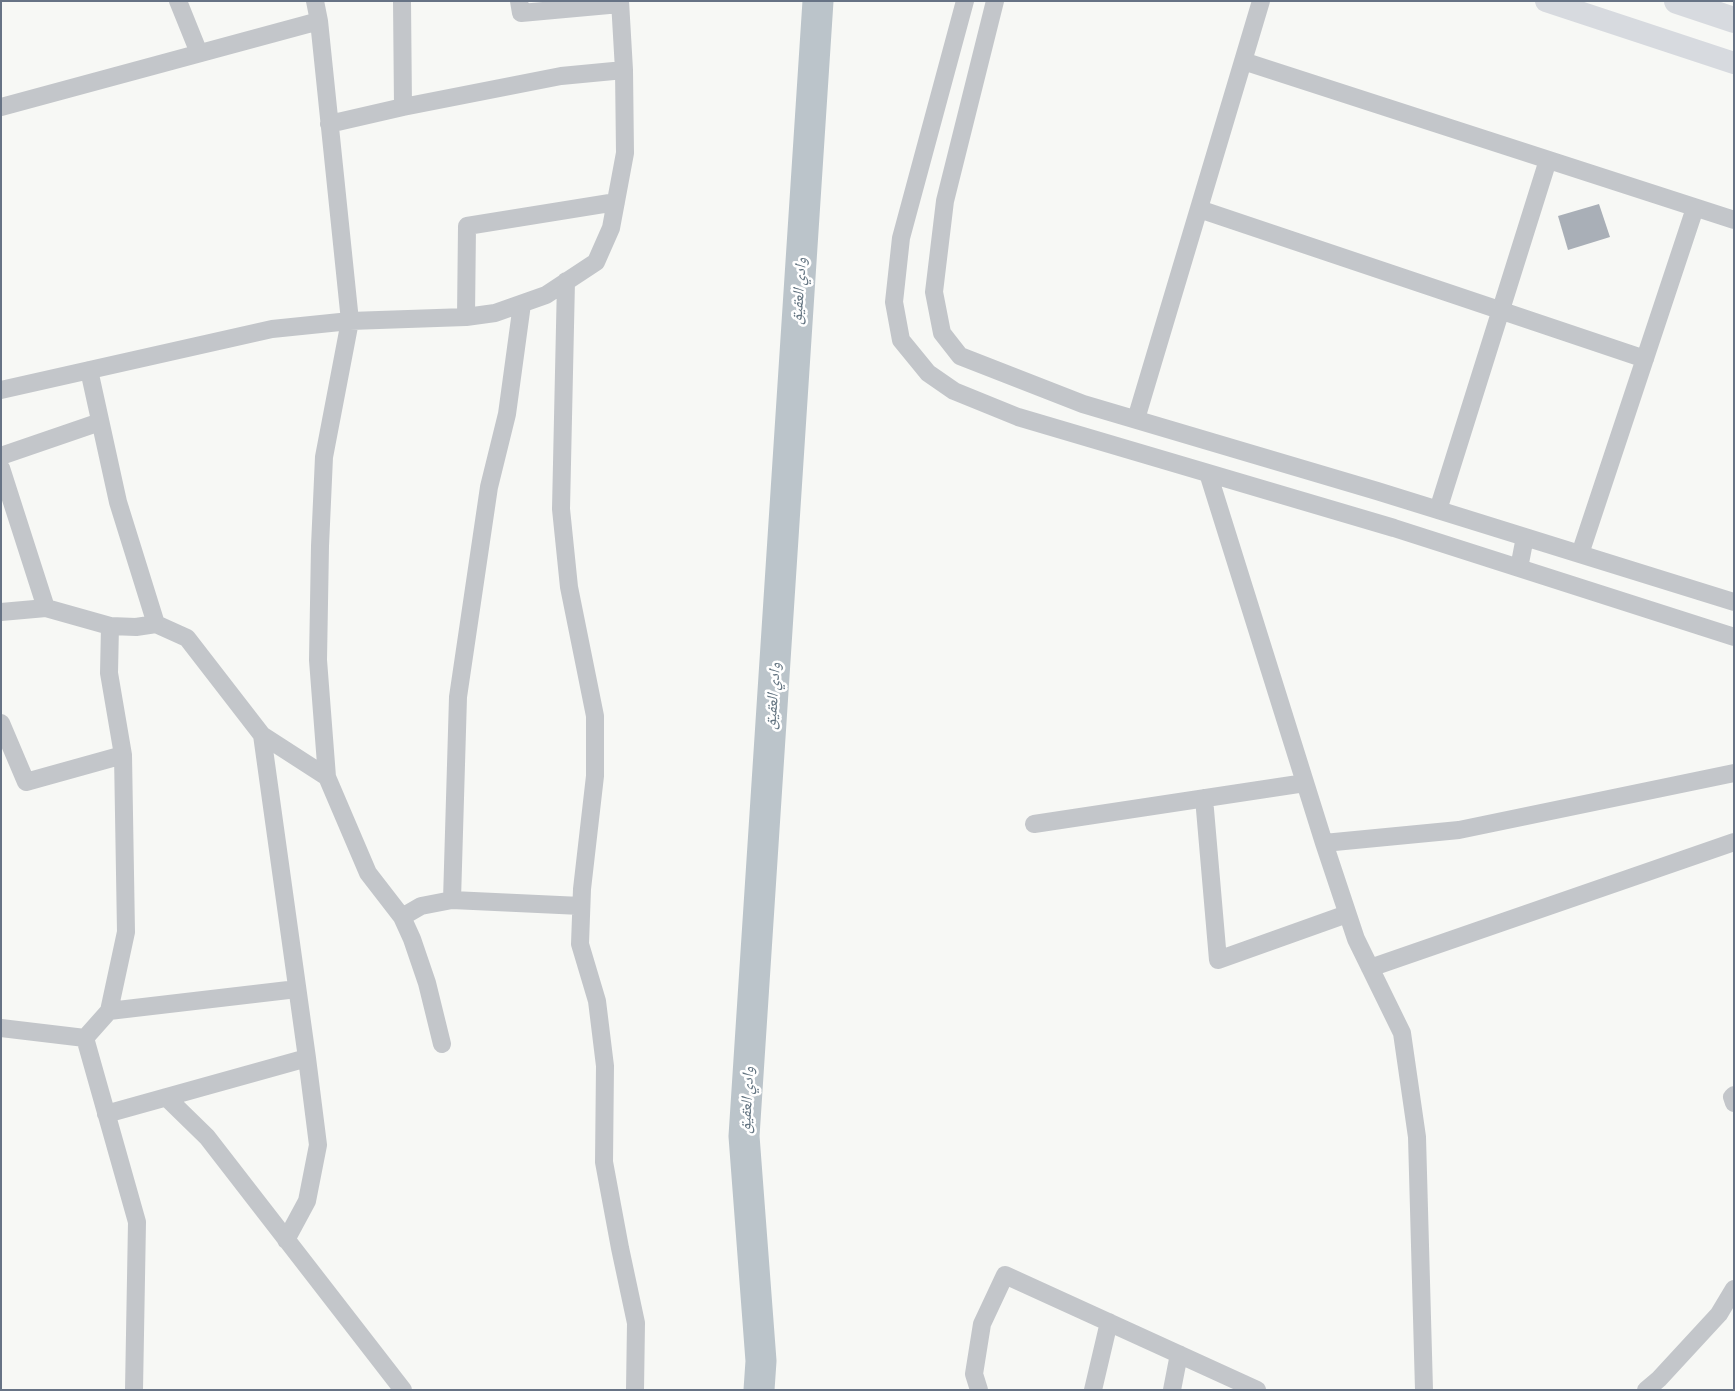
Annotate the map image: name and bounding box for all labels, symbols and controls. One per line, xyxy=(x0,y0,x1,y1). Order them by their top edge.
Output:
water label: وادي العقيق xyxy=(787,257,811,325)
water label: وادي العقيق xyxy=(761,662,785,730)
water label: وادي العقيق xyxy=(736,1066,758,1134)

